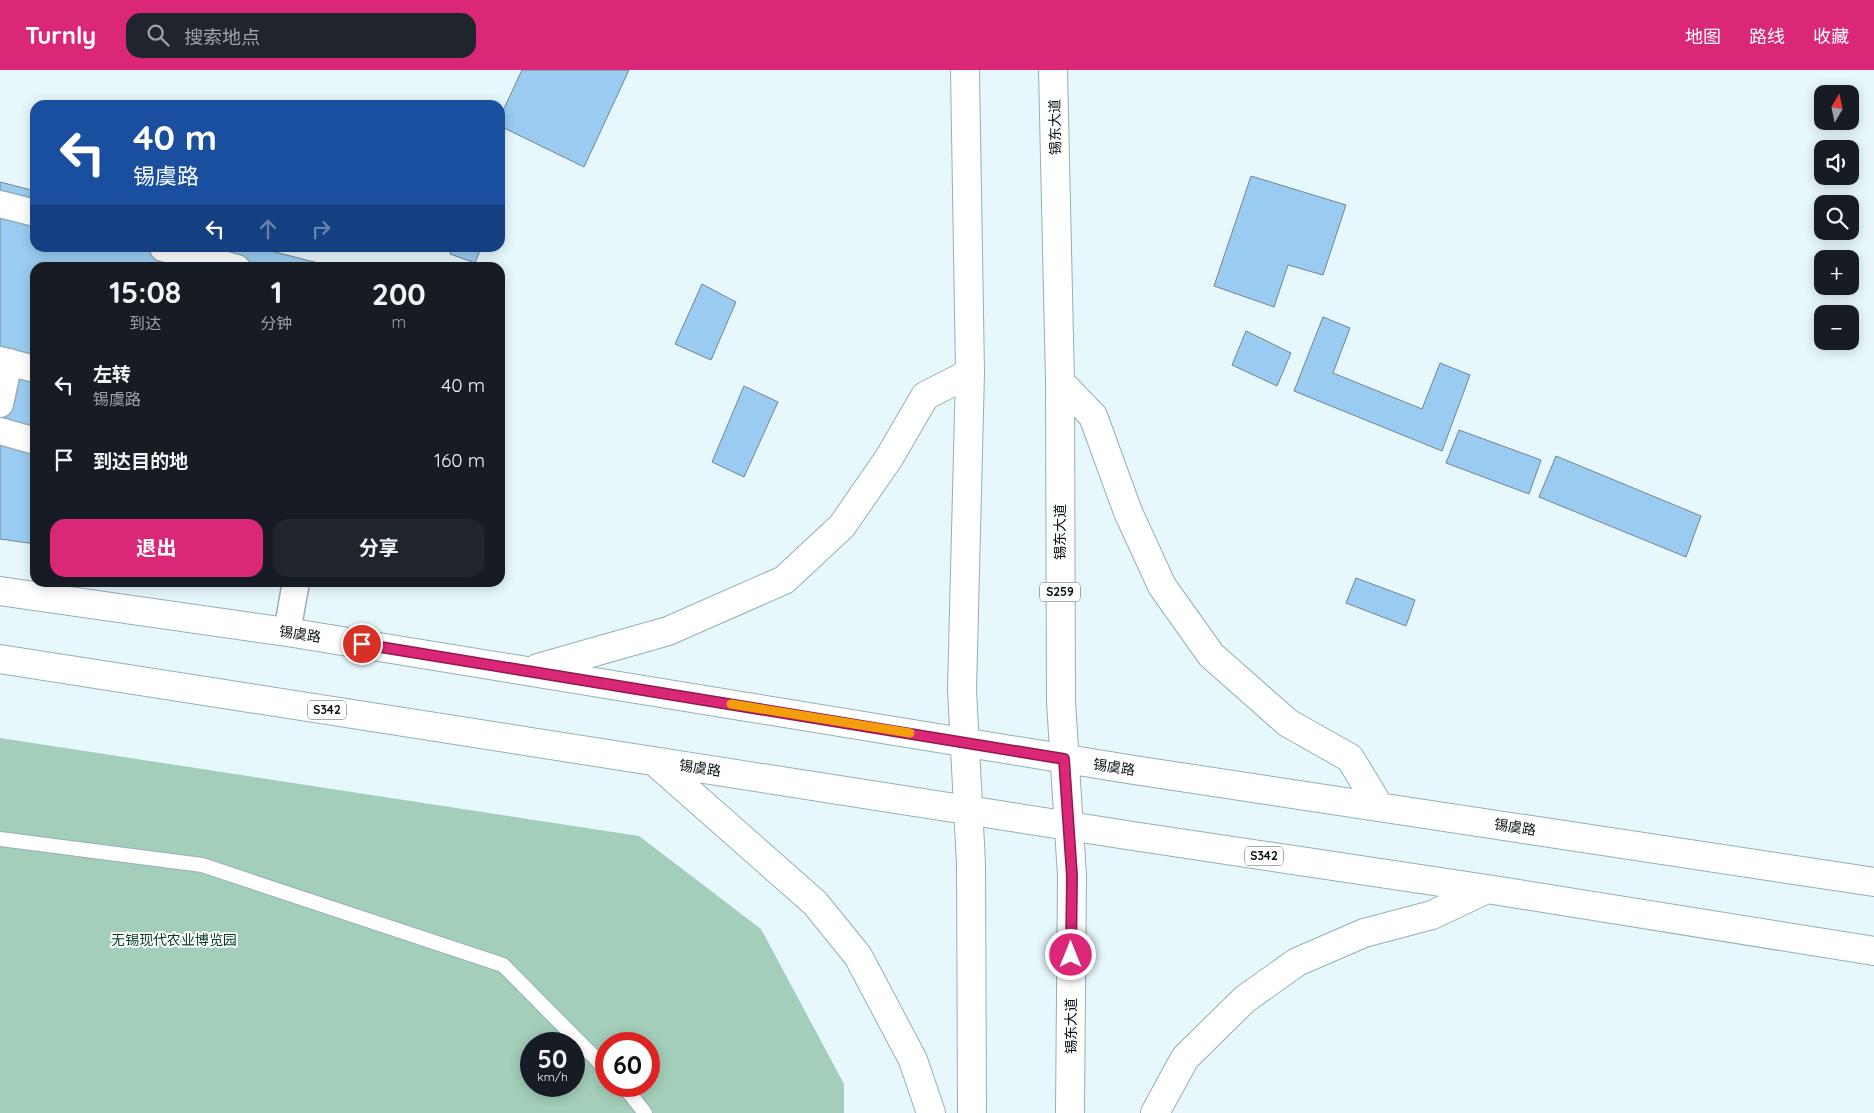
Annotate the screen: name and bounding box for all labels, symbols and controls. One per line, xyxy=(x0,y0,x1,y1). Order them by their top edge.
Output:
search box xyxy=(126,13,476,58)
text: Turnly xyxy=(25,20,96,50)
icon: search xyxy=(144,21,172,49)
text: 搜索地点 xyxy=(184,25,260,49)
text: 地图 xyxy=(1685,25,1721,48)
text: 路线 xyxy=(1749,25,1785,48)
text: 收藏 xyxy=(1813,25,1849,48)
north arrow xyxy=(1814,85,1859,130)
map controls xyxy=(1814,85,1859,350)
street label: 锡东大道 xyxy=(1046,99,1064,155)
text: 40 m xyxy=(133,115,217,159)
icon: left xyxy=(50,120,115,185)
button: sound xyxy=(1814,140,1859,185)
text: 锡虞路 xyxy=(133,162,199,190)
button: search xyxy=(1814,195,1859,240)
icon: left xyxy=(201,215,229,243)
icon: ahead xyxy=(254,215,282,243)
icon: right xyxy=(307,215,335,243)
button: + xyxy=(1814,250,1859,295)
text: 15:08 xyxy=(109,273,181,311)
text: 1 xyxy=(271,273,282,311)
text: 200 xyxy=(372,275,426,313)
button: − xyxy=(1814,305,1859,350)
text: m xyxy=(391,312,406,332)
text: 到达 xyxy=(129,313,161,333)
text: 分钟 xyxy=(261,313,293,333)
text: 左转 xyxy=(93,362,131,386)
icon: left xyxy=(50,371,78,399)
text: 40 m xyxy=(441,373,485,397)
text: 锡虞路 xyxy=(93,389,141,409)
icon: arrive xyxy=(50,446,78,474)
text: 160 m xyxy=(434,448,485,472)
text: 到达目的地 xyxy=(93,449,188,473)
street label: 锡东大道 xyxy=(1051,504,1069,560)
button: 退出 xyxy=(50,519,263,577)
button: 分享 xyxy=(273,519,485,577)
road number: S259 xyxy=(1040,582,1080,602)
street label: 锡虞路 xyxy=(278,622,322,646)
pin xyxy=(341,623,383,665)
icon: arrive xyxy=(348,630,376,658)
road number: S342 xyxy=(308,700,346,720)
street label: 锡虞路 xyxy=(1092,755,1136,779)
street label: 锡虞路 xyxy=(678,756,722,780)
street label: 锡虞路 xyxy=(1493,815,1537,839)
road number: S342 xyxy=(1245,846,1283,866)
position arrow xyxy=(1044,928,1096,980)
park label: 无锡现代农业博览园 xyxy=(111,931,237,949)
street label: 锡东大道 xyxy=(1062,998,1080,1054)
speed limit sign: 60 xyxy=(595,1032,660,1097)
text: 50 xyxy=(538,1043,567,1074)
text: km/h xyxy=(537,1069,568,1084)

